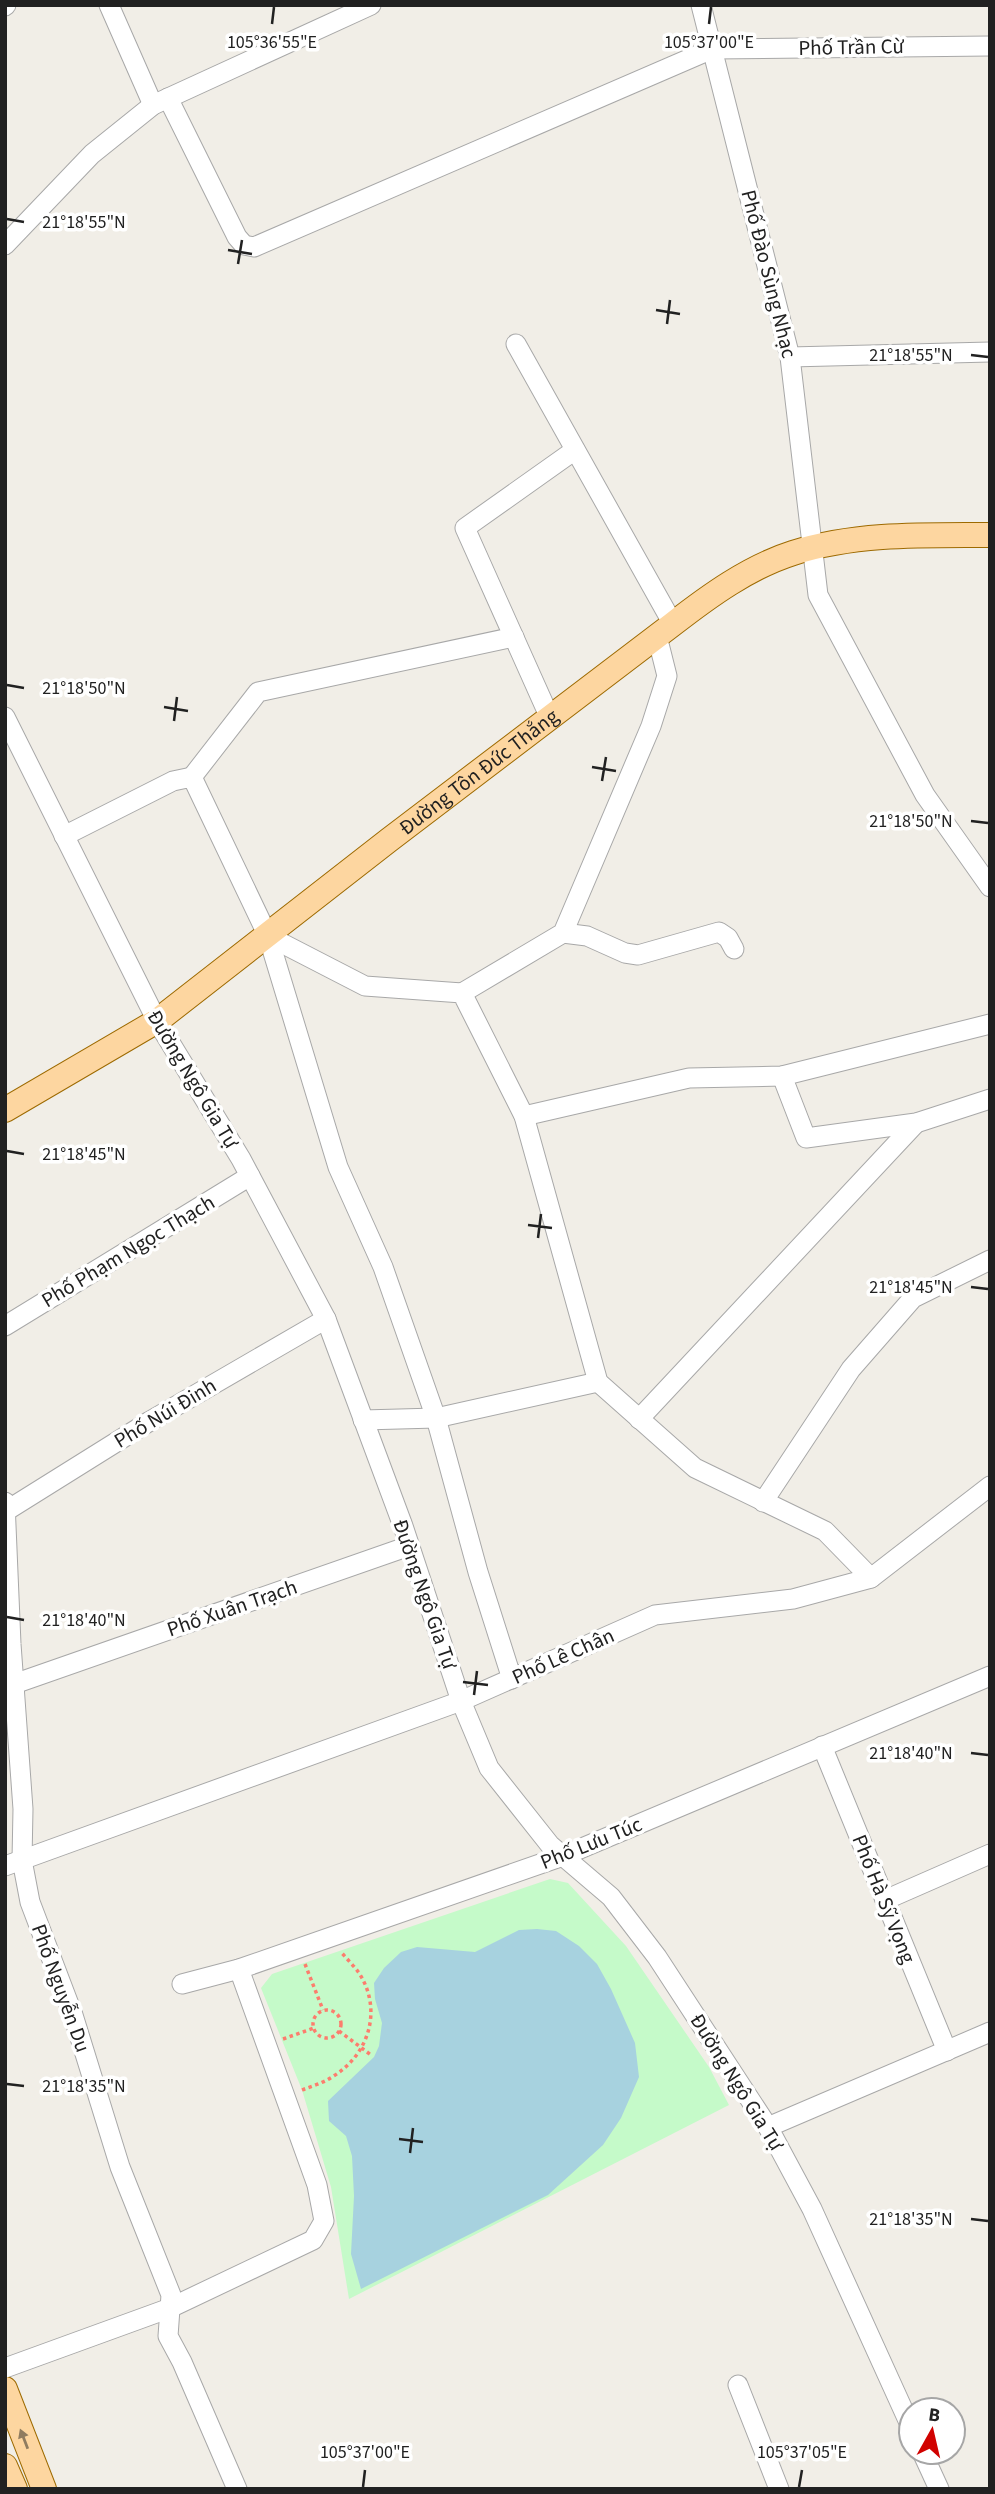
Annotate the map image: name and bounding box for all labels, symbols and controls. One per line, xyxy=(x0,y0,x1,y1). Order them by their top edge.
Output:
text: 105°36'55"E xyxy=(227,30,317,55)
text: 105°37'00"E xyxy=(664,30,754,55)
street label: Phố Trần Cừ xyxy=(798,31,905,63)
street label: Phố Đào Sùng Nhạc xyxy=(734,187,805,362)
text: 21°18'55"N xyxy=(42,210,126,235)
text: 21°18'55"N xyxy=(869,343,953,368)
text: 21°18'50"N xyxy=(42,676,126,701)
street label: Đường Tôn Đức Thắng xyxy=(393,701,565,842)
text: 21°18'50"N xyxy=(869,809,953,834)
street label: Đường Ngô Gia Tự xyxy=(140,1004,246,1154)
text: 21°18'45"N xyxy=(42,1142,126,1167)
street label: Phố Phạm Ngọc Thạch xyxy=(36,1187,220,1315)
text: 21°18'45"N xyxy=(869,1275,953,1300)
street label: Phố Núi Đinh xyxy=(108,1371,222,1455)
street label: Đường Ngô Gia Tự xyxy=(385,1515,465,1673)
street label: Phố Xuân Trạch xyxy=(163,1572,301,1644)
text: 21°18'40"N xyxy=(42,1608,126,1633)
street label: Phố Lê Chân xyxy=(507,1620,619,1692)
text: 21°18'40"N xyxy=(869,1741,953,1766)
street label: Phố Lưu Túc xyxy=(536,1809,647,1877)
street label: Phố Hà Sỹ Vọng xyxy=(845,1830,924,1968)
street label: Phố Nguyễn Du xyxy=(24,1920,98,2056)
street label: Đường Ngô Gia Tự xyxy=(683,2008,791,2157)
text: 21°18'35"N xyxy=(42,2074,126,2099)
text: 21°18'35"N xyxy=(869,2207,953,2232)
north arrow xyxy=(897,2396,967,2466)
text: B xyxy=(927,2401,942,2430)
one-way arrow xyxy=(19,2428,30,2449)
text: 105°37'00"E xyxy=(320,2440,410,2465)
text: 105°37'05"E xyxy=(757,2440,847,2465)

